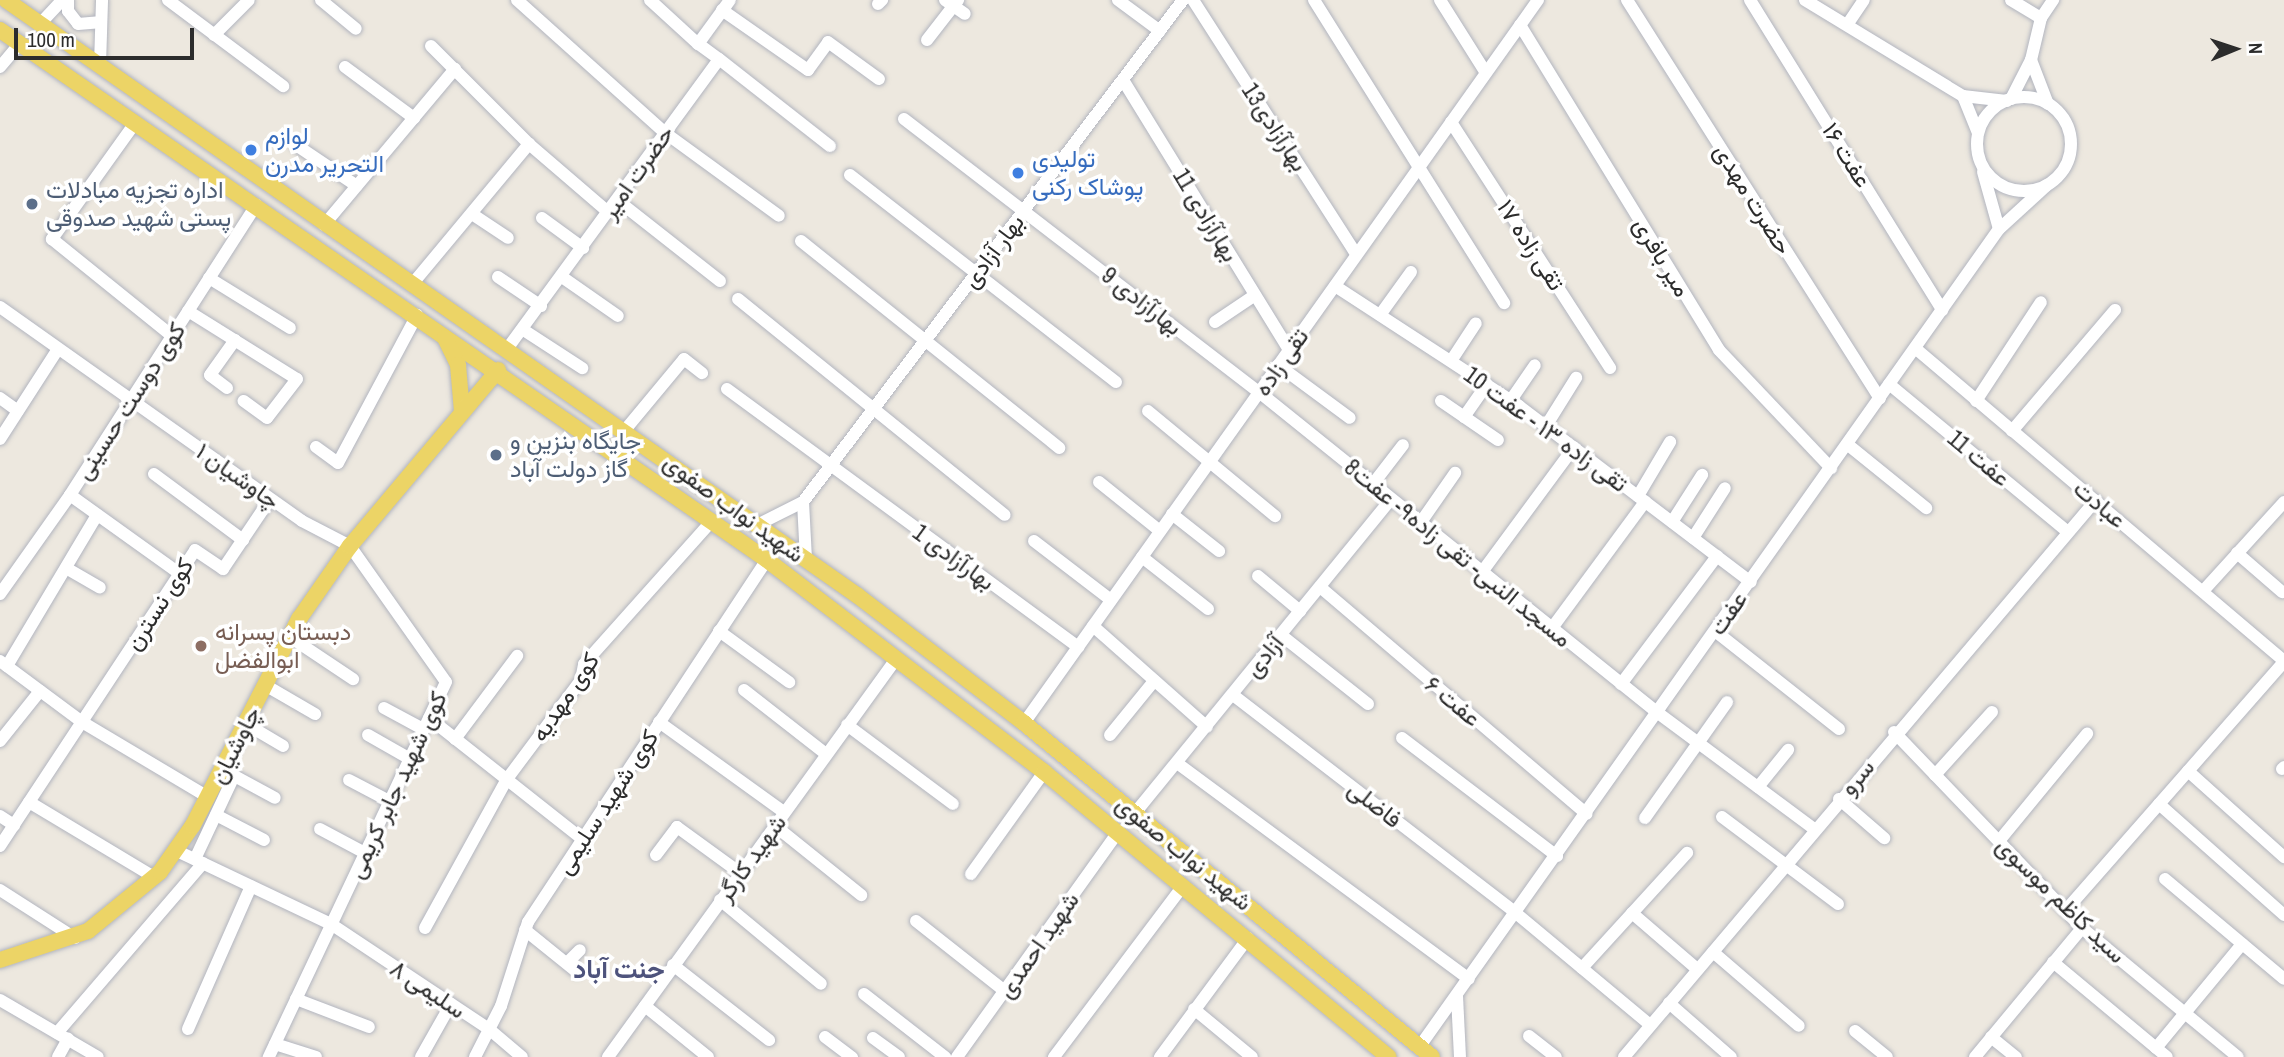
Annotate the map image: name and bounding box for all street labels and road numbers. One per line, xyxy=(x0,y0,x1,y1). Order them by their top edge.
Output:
street label: بهارآزادی13 xyxy=(1236,77,1314,177)
street label: عفت ۱۶ xyxy=(1816,117,1878,193)
street label: حضرت امیر xyxy=(594,120,680,224)
street label: حضرت مهدی xyxy=(1708,138,1798,260)
street label: بهارآزادی 11 xyxy=(1167,163,1245,267)
street label: تقی زاده ۱۷ xyxy=(1491,194,1571,296)
street label: بهار آزادی xyxy=(956,208,1030,294)
street label: میر بافری xyxy=(1627,212,1697,302)
street label: بهارآزادی 9 xyxy=(1096,261,1188,341)
street label: کوی دوست حسینی xyxy=(69,317,191,485)
street label: تقی زاده xyxy=(1247,323,1315,401)
street label: تقی زاده ۱۳ - عفت 10 xyxy=(1458,360,1634,498)
street label: عفت 11 xyxy=(1942,424,2016,492)
street label: چاوشیان ۱ xyxy=(191,437,285,515)
street label: شهید نواب صفوی xyxy=(658,447,810,569)
street label: مسجد النبی- تقی زاده۹- عفت8 xyxy=(1339,453,1577,653)
street label: عبادت xyxy=(2068,474,2132,534)
street label: بهارآزادی 1 xyxy=(907,518,1001,596)
street label: کوی نسترن xyxy=(119,552,199,656)
street label: عفت xyxy=(1703,586,1753,640)
street label: آزادی xyxy=(1238,629,1290,683)
street label: کوی مهدیه xyxy=(525,647,605,747)
street label: عفت ۶ xyxy=(1419,669,1487,733)
street label: کوی شهید جابر کریمی xyxy=(341,687,453,883)
street label: چاوشیان xyxy=(203,701,267,789)
street label: کوی شهید سلیمی xyxy=(550,724,664,880)
street label: سرو xyxy=(1834,753,1880,801)
street label: فاضلی xyxy=(1342,774,1408,834)
street label: شهید نواب صفوی xyxy=(1110,789,1258,917)
street label: شهید کارگر xyxy=(710,809,792,907)
street label: سید کاظم موسوی xyxy=(1990,831,2132,969)
street label: شهید احمدی xyxy=(991,886,1085,1004)
street label: سلیمی ۸ xyxy=(385,953,471,1025)

